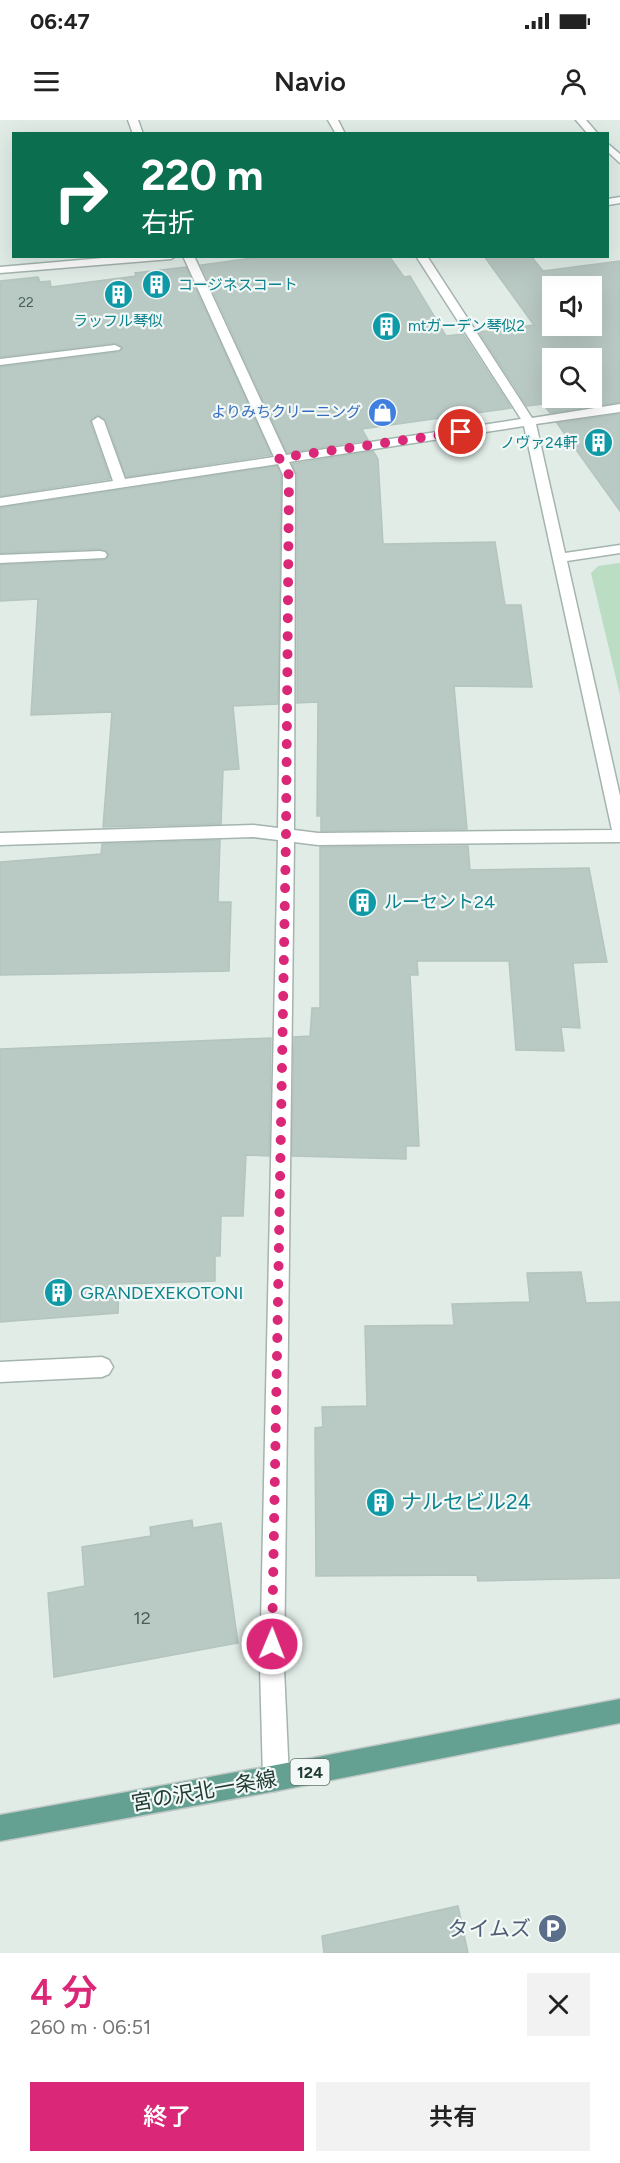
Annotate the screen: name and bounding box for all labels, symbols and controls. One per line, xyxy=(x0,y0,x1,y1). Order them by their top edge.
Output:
text: 06:47 xyxy=(30,8,90,35)
icon: menu xyxy=(30,65,63,98)
text: Navio xyxy=(274,65,346,98)
icon: person xyxy=(557,65,590,98)
text: 220 m xyxy=(141,150,263,201)
icon: right xyxy=(42,156,120,234)
text: 右折 xyxy=(141,206,195,239)
building icon: コージネスコート xyxy=(141,269,173,301)
place label: コージネスコート xyxy=(178,276,298,294)
map controls xyxy=(542,276,602,408)
button: sound xyxy=(542,276,602,336)
building icon: ラッフル琴似 xyxy=(102,278,134,310)
house number: 22 xyxy=(18,294,34,311)
building icon: mtガーデン琴似2 xyxy=(371,310,403,342)
place label: ラッフル琴似 xyxy=(73,312,163,330)
place label: mtガーデン琴似2 xyxy=(408,317,525,335)
button: search xyxy=(542,348,602,408)
shop icon: よりみちクリーニング xyxy=(366,396,398,428)
place label: よりみちクリーニング xyxy=(211,403,361,421)
pin xyxy=(435,406,486,457)
icon: arrive xyxy=(444,415,477,448)
building icon: ノヴァ24軒 xyxy=(583,427,615,459)
place label: ノヴァ24軒 xyxy=(500,434,578,452)
building icon: ルーセント24 xyxy=(347,886,379,918)
place label: ルーセント24 xyxy=(384,891,495,913)
building icon: GRANDEXEKOTONI xyxy=(43,1277,75,1309)
place label: GRANDEXEKOTONI xyxy=(80,1282,243,1304)
building icon: ナルセビル24 xyxy=(364,1486,396,1518)
place label: ナルセビル24 xyxy=(401,1489,531,1514)
house number: 12 xyxy=(133,1607,151,1629)
position arrow xyxy=(240,1612,304,1676)
road number: 124 xyxy=(290,1759,330,1785)
street label: 宮の沢北一条線 xyxy=(129,1765,278,1816)
parking icon: タイムズ xyxy=(536,1913,568,1945)
place label: タイムズ xyxy=(447,1916,531,1941)
text: 4 分 xyxy=(30,1971,97,2014)
button: close xyxy=(527,1973,590,2036)
text: 260 m · 06:51 xyxy=(30,2015,151,2039)
button: 終了 xyxy=(30,2082,304,2151)
button: 共有 xyxy=(316,2082,590,2151)

